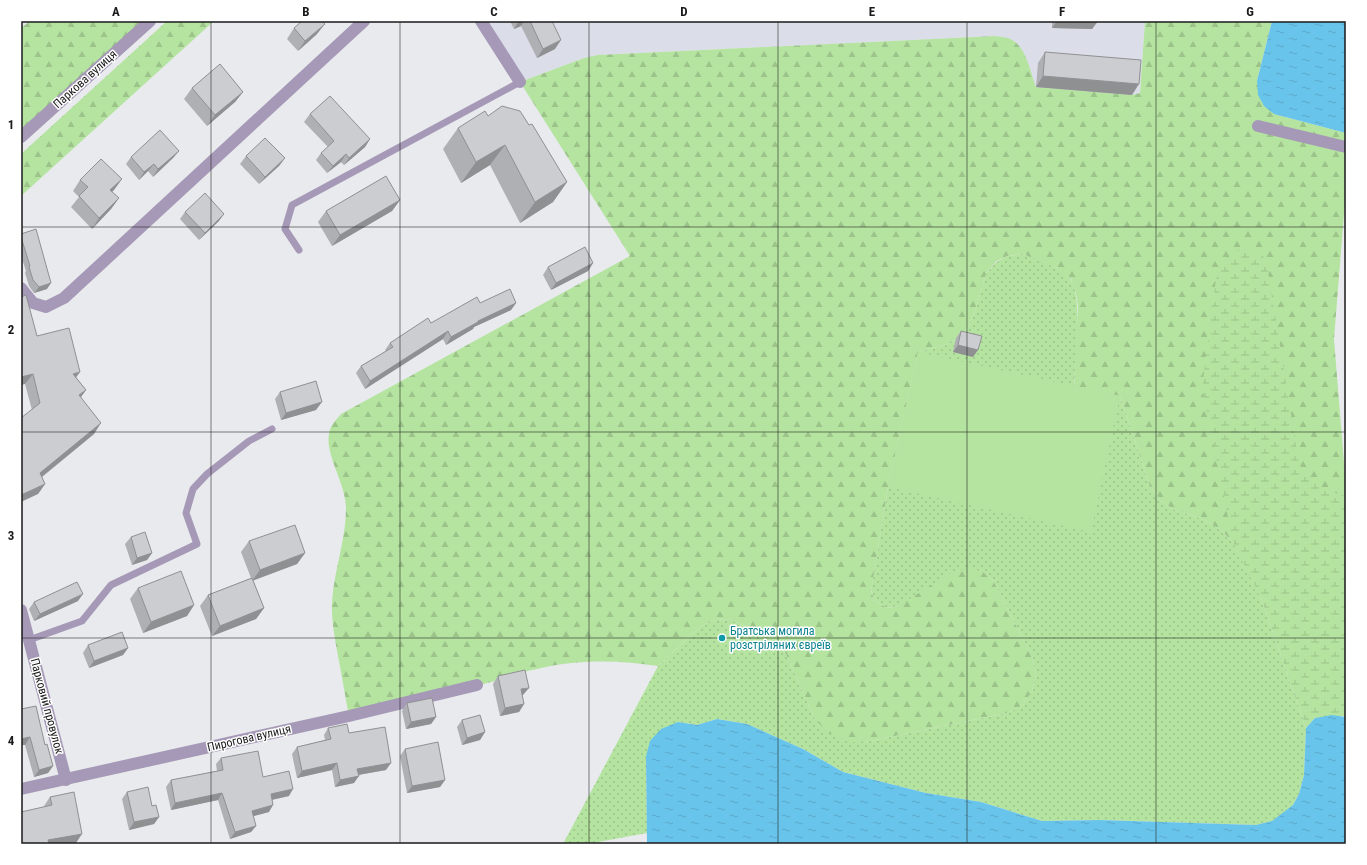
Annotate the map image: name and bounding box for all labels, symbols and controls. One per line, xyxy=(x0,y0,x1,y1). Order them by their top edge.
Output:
text: A xyxy=(112,4,120,19)
text: B xyxy=(302,4,310,19)
text: C xyxy=(490,4,498,19)
text: D xyxy=(680,4,688,19)
text: E xyxy=(869,4,876,19)
text: F xyxy=(1059,4,1065,19)
text: G xyxy=(1246,4,1254,19)
street label: Паркова вулиця xyxy=(50,47,120,111)
text: 1 xyxy=(8,117,14,132)
text: 2 xyxy=(8,322,15,337)
text: 3 xyxy=(8,528,14,543)
place label: Братська могила розстріляних євреїв xyxy=(730,624,831,652)
marker: Братська могила розстріляних євреїв xyxy=(717,633,727,643)
street label: Парковий провулок xyxy=(27,657,67,756)
street label: Пирогова вулиця xyxy=(206,722,292,754)
text: 4 xyxy=(8,733,15,748)

